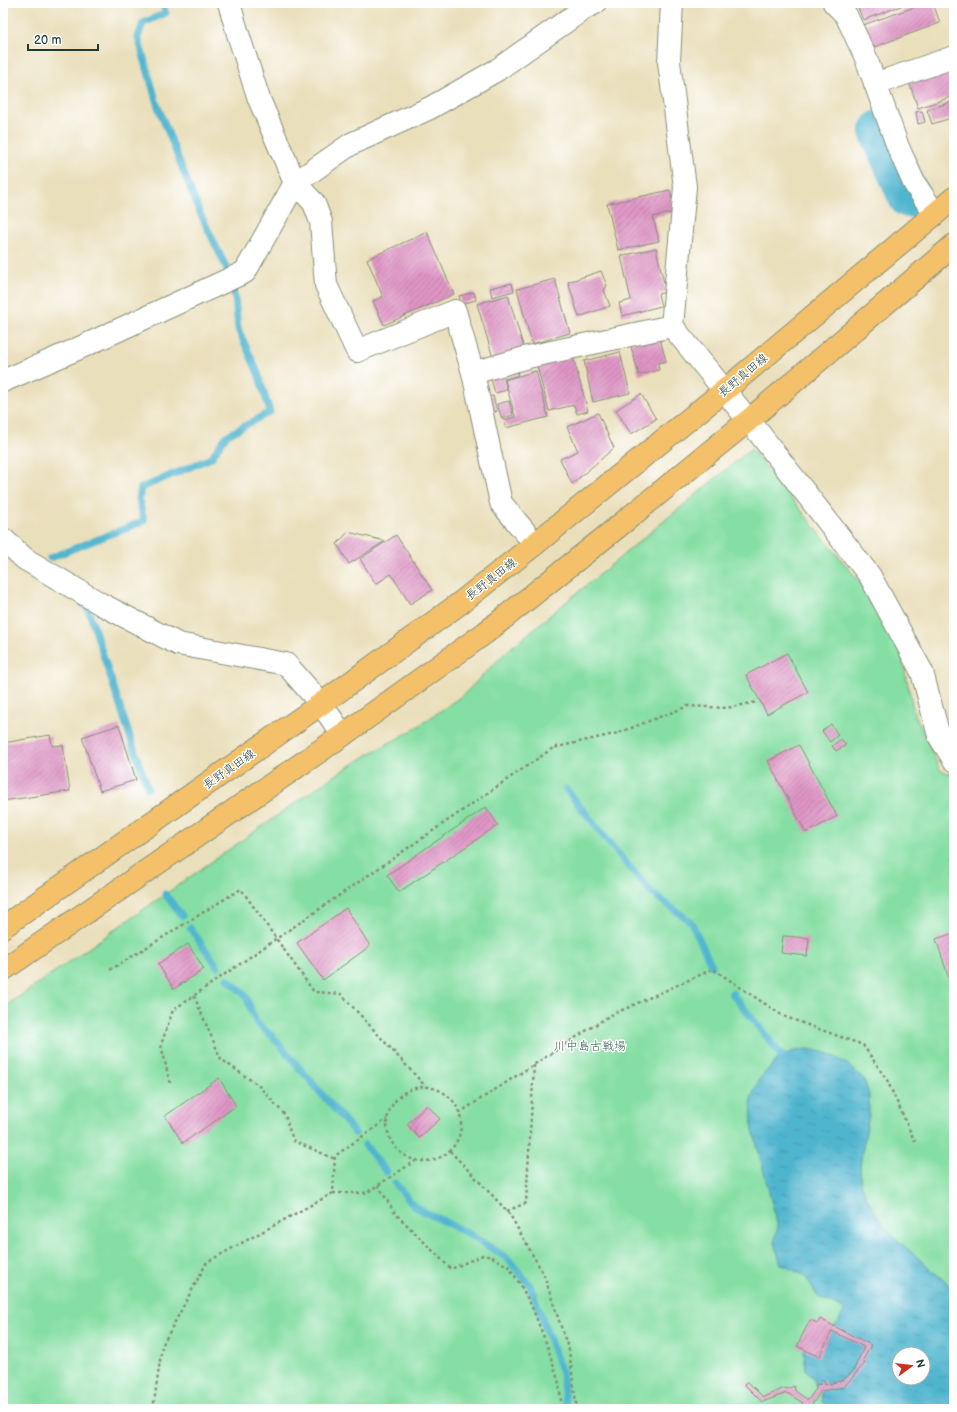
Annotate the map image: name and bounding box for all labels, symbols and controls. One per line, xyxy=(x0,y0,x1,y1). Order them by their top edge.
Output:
scale bar xyxy=(28,26,98,52)
text: 20 m xyxy=(34,33,61,48)
street label: 長野真田線 xyxy=(716,350,771,400)
street label: 長野真田線 xyxy=(463,555,520,604)
street label: 長野真田線 xyxy=(200,746,258,793)
park label: 川中島古戦場 xyxy=(554,1039,626,1054)
north arrow xyxy=(891,1346,931,1386)
text: N xyxy=(913,1358,928,1369)

